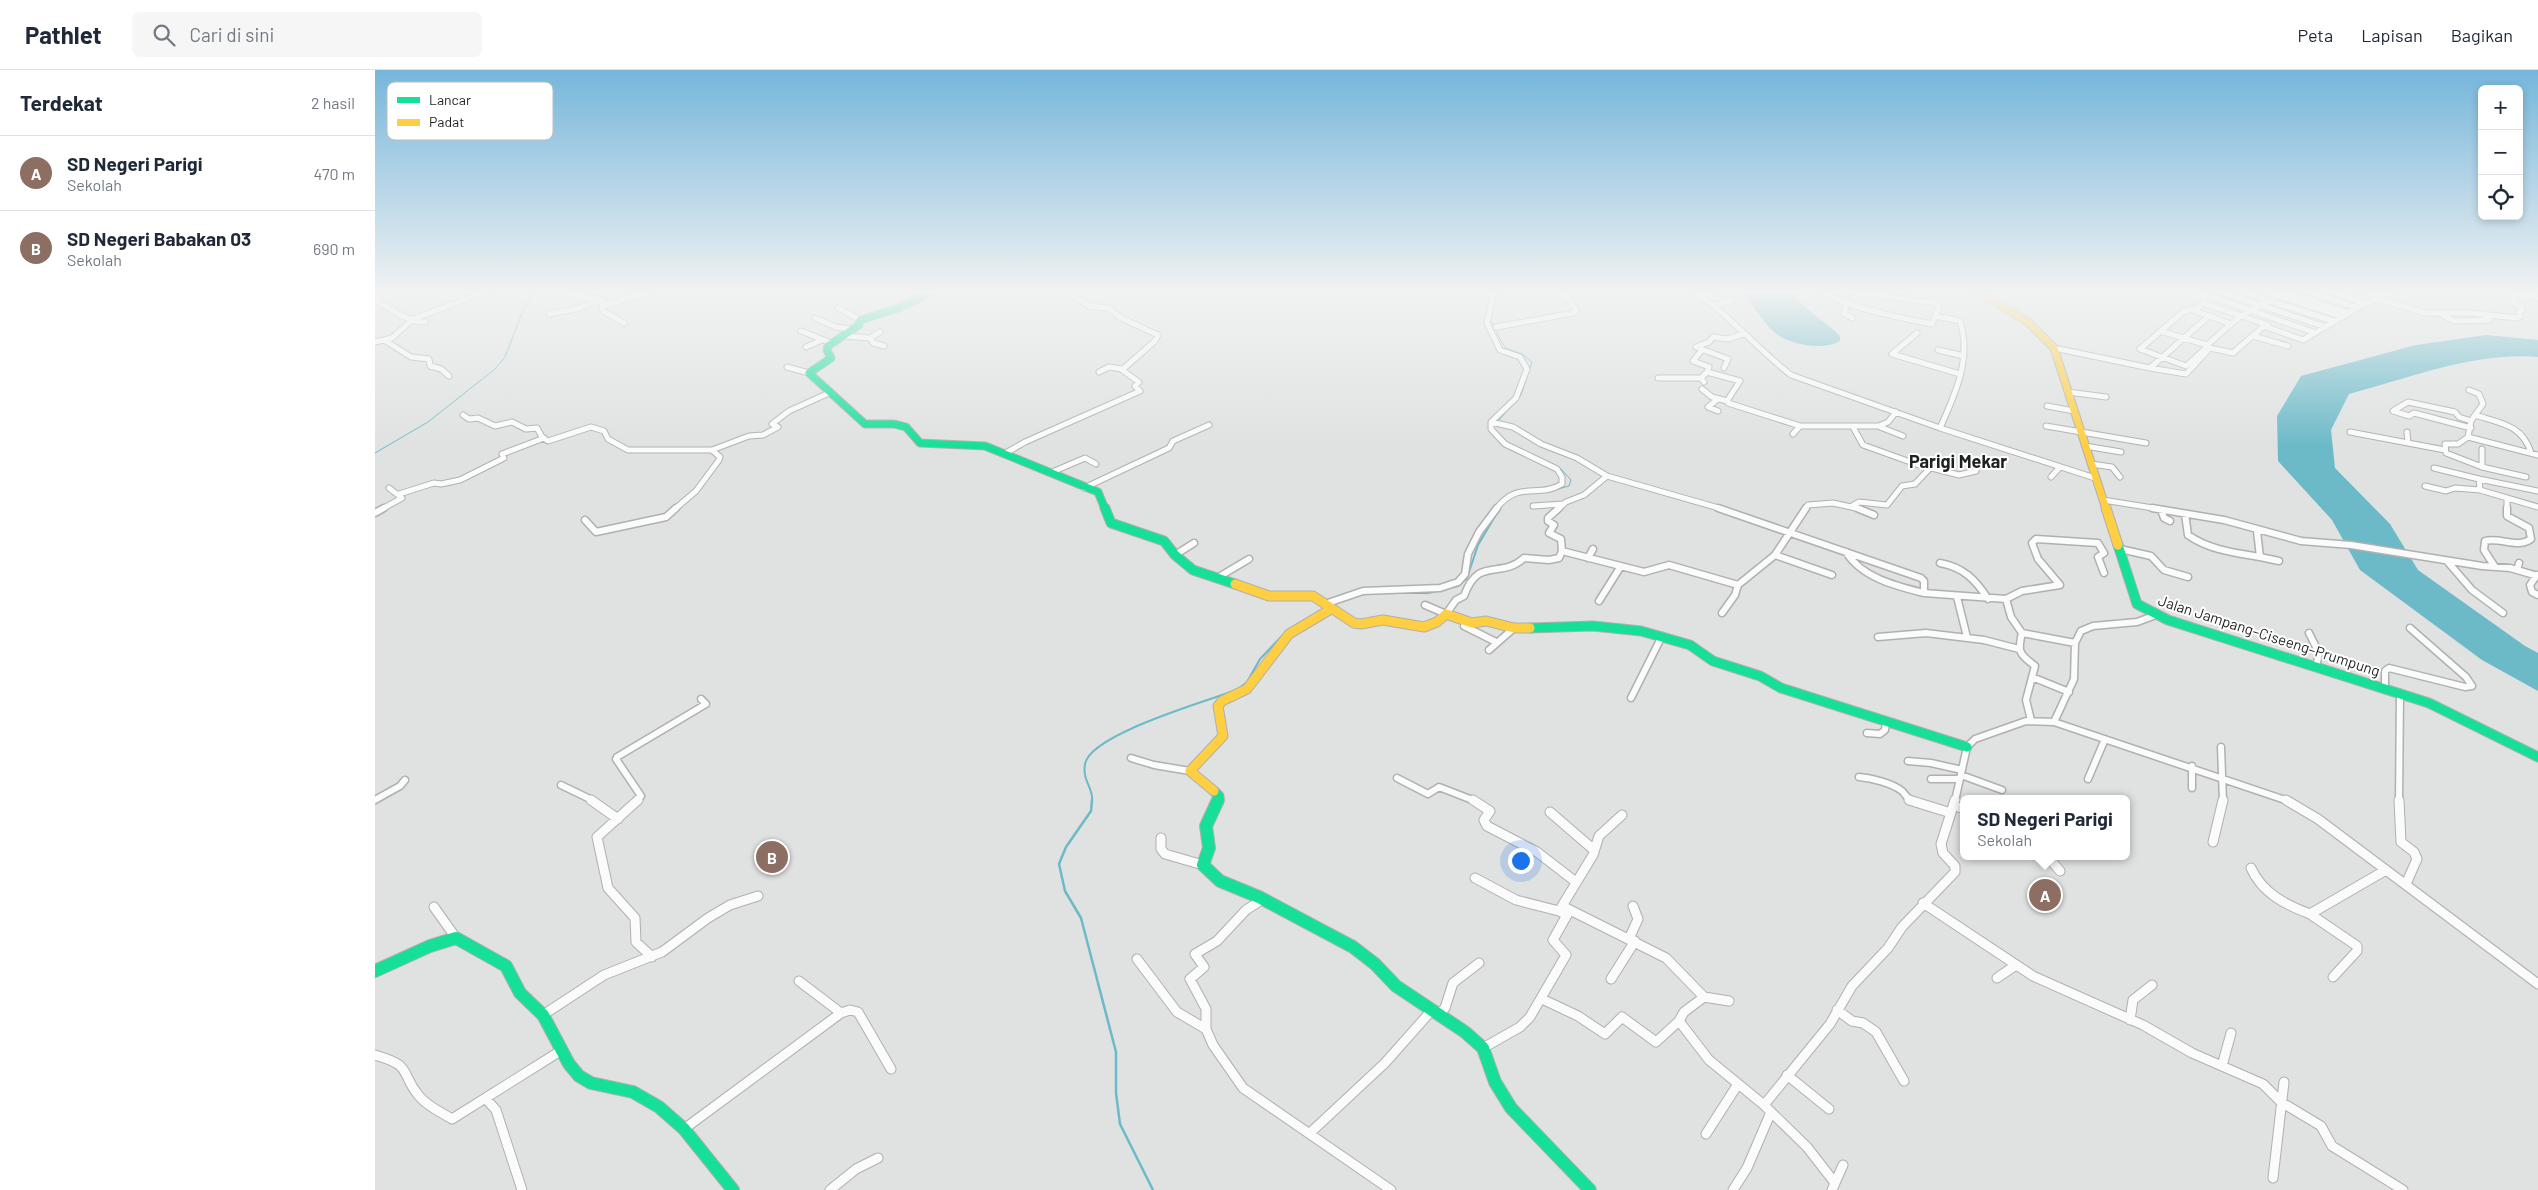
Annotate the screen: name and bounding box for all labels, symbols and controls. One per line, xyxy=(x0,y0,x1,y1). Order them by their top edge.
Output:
search box xyxy=(132,12,482,57)
text: Pathlet xyxy=(25,20,102,49)
icon: search xyxy=(150,21,178,49)
text: Cari di sini xyxy=(190,23,274,46)
text: Peta xyxy=(2298,24,2333,46)
text: Lapisan xyxy=(2361,24,2423,46)
text: Bagikan xyxy=(2451,24,2513,46)
legend xyxy=(387,82,553,140)
map controls xyxy=(2478,85,2523,220)
button: + xyxy=(2478,85,2523,130)
text: Terdekat xyxy=(20,90,103,115)
text: Lancar xyxy=(429,91,471,108)
text: 2 hasil xyxy=(311,93,355,112)
text: Padat xyxy=(429,113,464,130)
button: − xyxy=(2478,130,2523,175)
text: SD Negeri Parigi xyxy=(67,152,203,175)
text: A xyxy=(31,164,41,183)
text: 470 m xyxy=(314,164,355,183)
text: Sekolah xyxy=(67,175,122,194)
button: locate xyxy=(2478,175,2523,220)
text: SD Negeri Babakan 03 xyxy=(67,227,251,250)
text: B xyxy=(31,239,41,258)
text: 690 m xyxy=(313,239,355,258)
text: Sekolah xyxy=(67,250,122,269)
district label: Parigi Mekar xyxy=(1909,450,2007,472)
street label: Jalan Jampang–Ciseeng–Prumpung xyxy=(2156,591,2383,679)
popup xyxy=(1960,795,2130,860)
text: SD Negeri Parigi xyxy=(1977,807,2113,830)
text: Sekolah xyxy=(1977,830,2032,849)
pin: B xyxy=(756,838,788,876)
your location xyxy=(1508,848,1534,874)
pin: A xyxy=(2029,876,2061,914)

